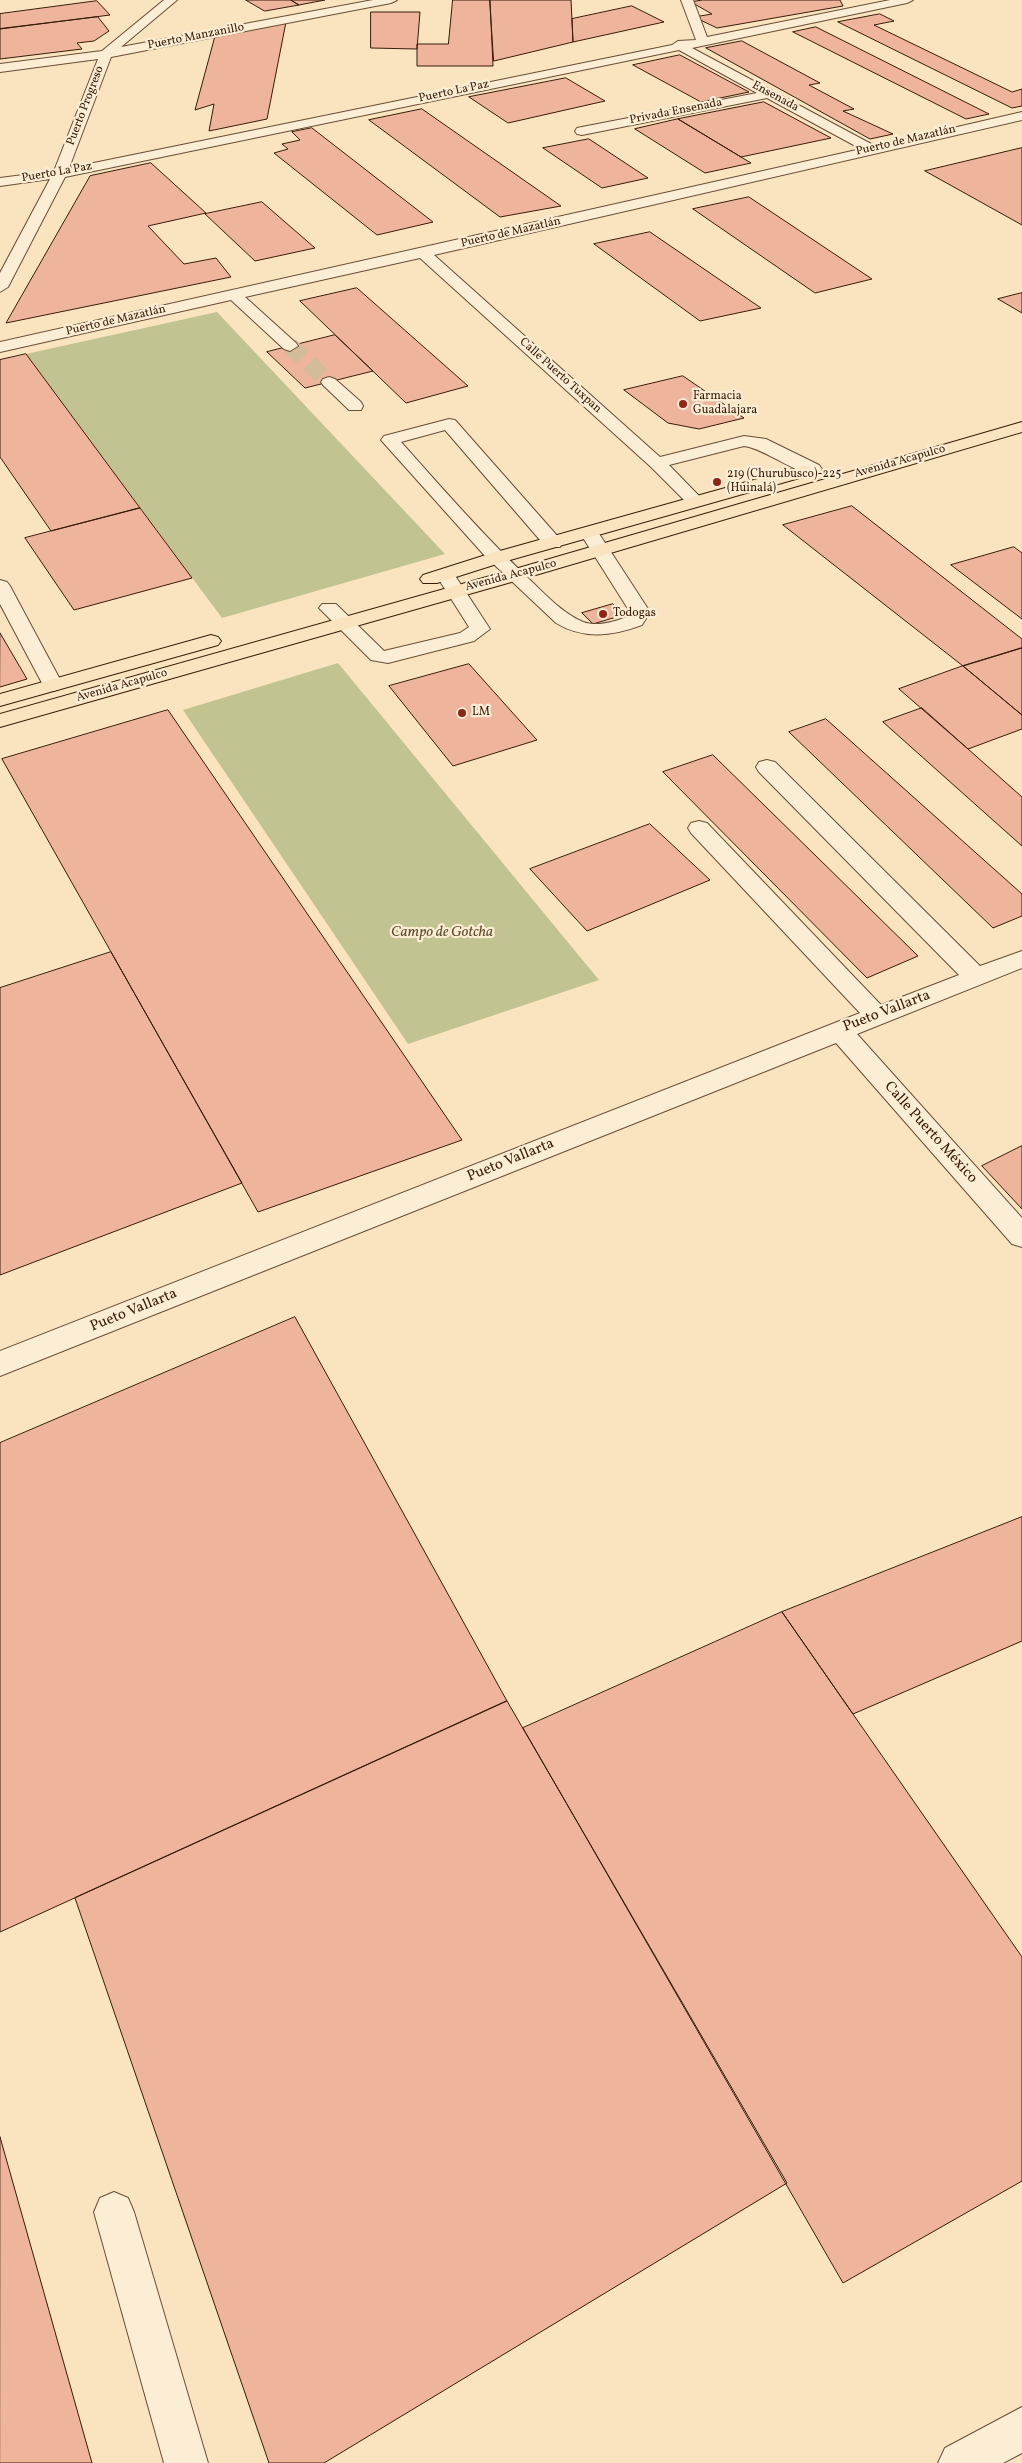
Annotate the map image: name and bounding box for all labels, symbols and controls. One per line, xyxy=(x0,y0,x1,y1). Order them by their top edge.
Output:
street label: Puerto Manzanillo xyxy=(147,21,245,53)
street label: Puerto Progreso xyxy=(64,64,108,148)
street label: Puerto La Paz xyxy=(418,78,490,106)
street label: Ensenada xyxy=(749,79,801,115)
street label: Privada Ensenada xyxy=(628,96,724,128)
street label: Puerto de Mazatlán xyxy=(855,123,957,159)
street label: Puerto La Paz xyxy=(21,160,93,186)
street label: Puerto de Mazatlán xyxy=(460,215,562,251)
street label: Puerto de Mazatlán xyxy=(65,303,167,339)
street label: Calle Puerto Tuxpan xyxy=(516,335,604,417)
place label: Farmacia Guadalajara xyxy=(693,390,757,418)
marker: Farmacia Guadalajara xyxy=(677,398,689,410)
street label: Avenida Acapulco xyxy=(853,442,947,482)
place label: 219 (Churubusco)-225 (Huinalá) xyxy=(727,468,841,496)
marker: 219 (Churubusco)-225 (Huinalá) xyxy=(711,476,723,488)
street label: Avenida Acapulco xyxy=(464,557,558,595)
place label: Todogas xyxy=(613,607,656,621)
marker: Todogas xyxy=(597,608,609,620)
street label: Avenida Acapulco xyxy=(75,666,169,706)
place label: LM xyxy=(472,706,490,720)
marker: LM xyxy=(456,707,468,719)
park label: Campo de Gotcha xyxy=(391,924,493,942)
street label: Pueto Vallarta xyxy=(841,987,933,1037)
street label: Calle Puerto México xyxy=(880,1078,980,1188)
street label: Pueto Vallarta xyxy=(465,1135,557,1187)
street label: Pueto Vallarta xyxy=(88,1285,180,1337)

